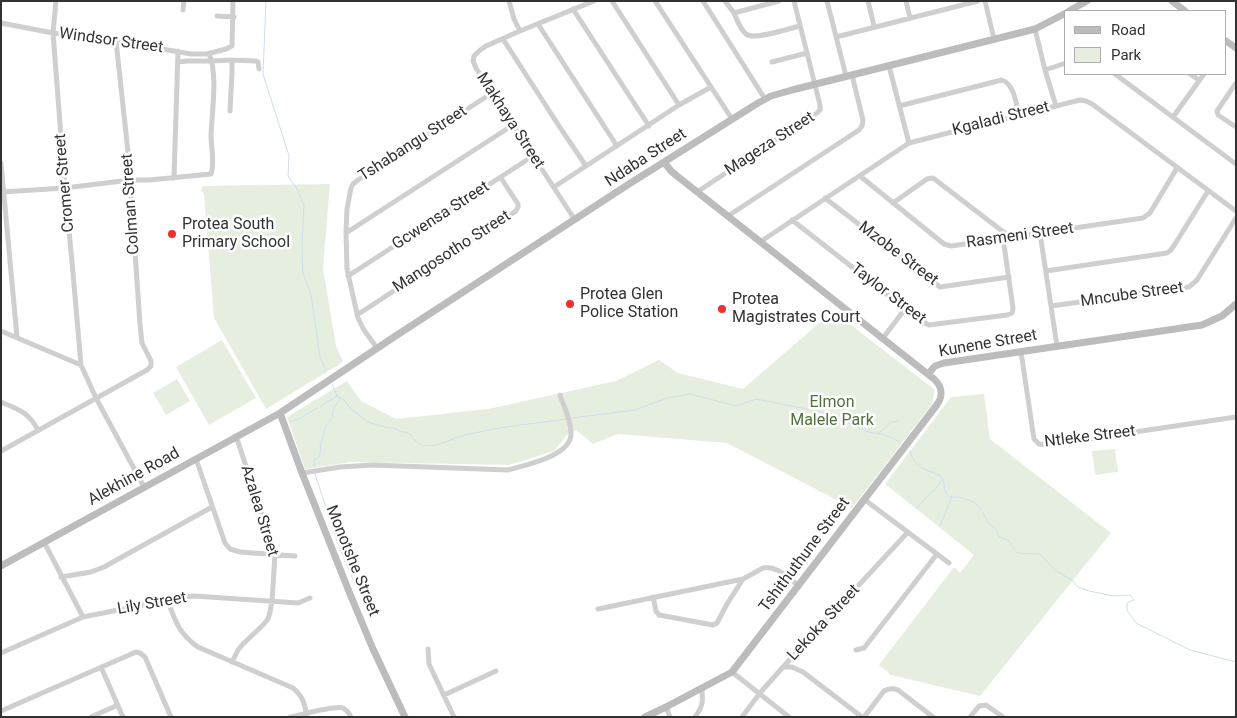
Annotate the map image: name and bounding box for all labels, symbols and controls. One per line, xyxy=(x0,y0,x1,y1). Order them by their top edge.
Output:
legend xyxy=(1064,10,1227,75)
text: Road xyxy=(1111,21,1145,39)
street label: Windsor Street xyxy=(58,24,164,58)
text: Park xyxy=(1111,46,1141,64)
street label: Makhaya Street xyxy=(472,69,548,173)
street label: Kgaladi Street xyxy=(951,98,1051,140)
street label: Tshabangu Street xyxy=(355,102,471,186)
street label: Mageza Street xyxy=(722,108,818,180)
street label: Ndaba Street xyxy=(602,125,690,191)
street label: Cromer Street xyxy=(51,133,79,233)
street label: Colman Street xyxy=(118,153,144,255)
street label: Gcwensa Street xyxy=(389,178,493,254)
street label: Mangosotho Street xyxy=(390,207,514,297)
place label: Protea South Primary School xyxy=(182,215,290,253)
street label: Mzobe Street xyxy=(854,218,942,290)
street label: Rasmeni Street xyxy=(965,219,1075,253)
marker: Protea South Primary School xyxy=(166,228,178,240)
street label: Taylor Street xyxy=(847,259,929,329)
street label: Mncube Street xyxy=(1079,278,1185,312)
place label: Protea Glen Police Station xyxy=(580,285,678,323)
place label: Protea Magistrates Court xyxy=(732,290,860,328)
marker: Protea Glen Police Station xyxy=(564,298,576,310)
marker: Protea Magistrates Court xyxy=(716,303,728,315)
street label: Kunene Street xyxy=(937,326,1039,362)
park label: Elmon Malele Park xyxy=(790,393,874,431)
street label: Ntleke Street xyxy=(1043,422,1137,452)
street label: Alekhine Road xyxy=(85,444,183,510)
street label: Azalea Street xyxy=(236,463,282,559)
street label: Tshithuthune Street xyxy=(756,494,854,616)
street label: Monotshe Street xyxy=(321,503,383,619)
street label: Lekoka Street xyxy=(784,581,864,665)
street label: Lily Street xyxy=(116,588,188,620)

